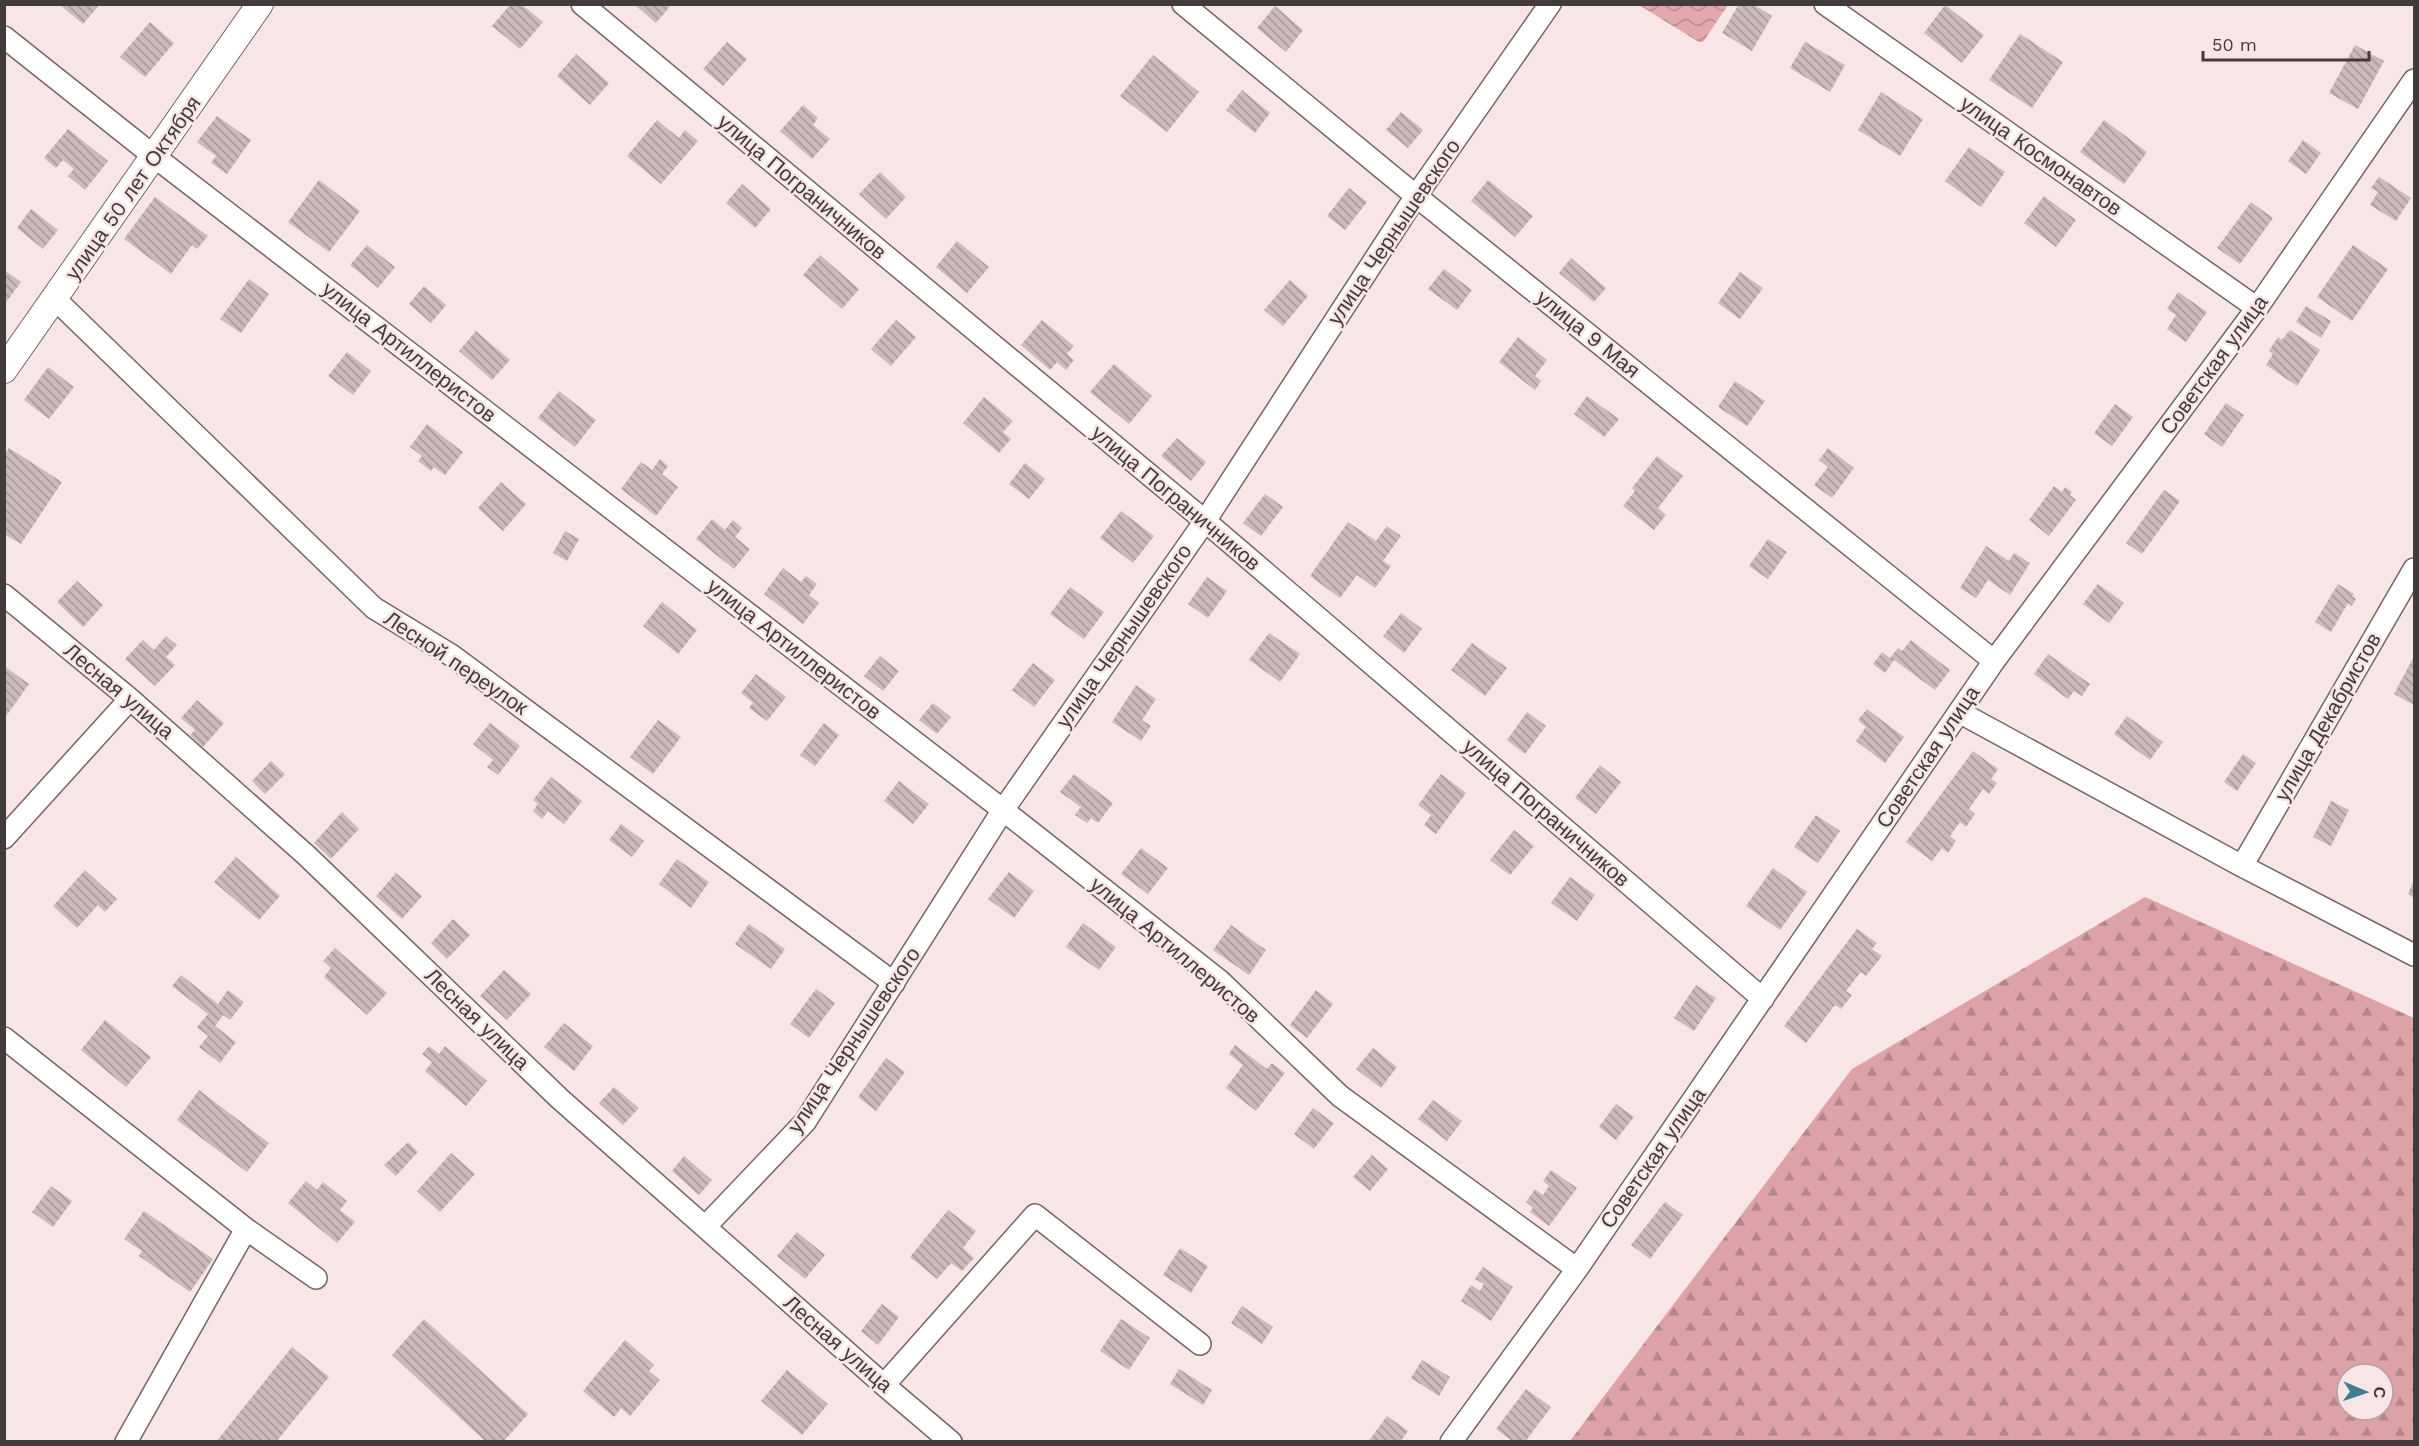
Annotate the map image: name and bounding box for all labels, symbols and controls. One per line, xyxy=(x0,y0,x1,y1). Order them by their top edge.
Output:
scale bar xyxy=(2203,24,2370,62)
text: 50 m xyxy=(2212,34,2257,55)
street label: улица Космонавтов xyxy=(1956,90,2127,221)
street label: улица 50 лет Октября xyxy=(60,91,206,285)
street label: улица Пограничников xyxy=(713,109,892,265)
street label: улица Чернышевского xyxy=(1322,134,1465,329)
street label: улица Артиллеристов xyxy=(317,276,501,427)
street label: улица 9 Мая xyxy=(1532,284,1645,383)
street label: Советская улица xyxy=(2155,290,2273,439)
street label: улица Пограничников xyxy=(1087,420,1266,576)
street label: улица Чернышевского xyxy=(1051,539,1197,733)
street label: улица Артиллеристов xyxy=(702,573,886,724)
street label: Лесной переулок xyxy=(380,605,533,720)
street label: улица Декабристов xyxy=(2269,628,2386,805)
street label: Лесная улица xyxy=(59,637,180,744)
street label: Советская улица xyxy=(1871,681,1985,833)
street label: улица Пограничников xyxy=(1458,733,1635,892)
street label: улица Артиллеристов xyxy=(1085,871,1265,1028)
street label: улица Чернышевского xyxy=(782,942,925,1137)
street label: Лесная улица xyxy=(420,963,535,1075)
street label: Советская улица xyxy=(1595,1082,1711,1233)
street label: Лесная улица xyxy=(779,1290,898,1398)
north arrow xyxy=(2335,1362,2395,1422)
text: С xyxy=(2370,1386,2389,1399)

